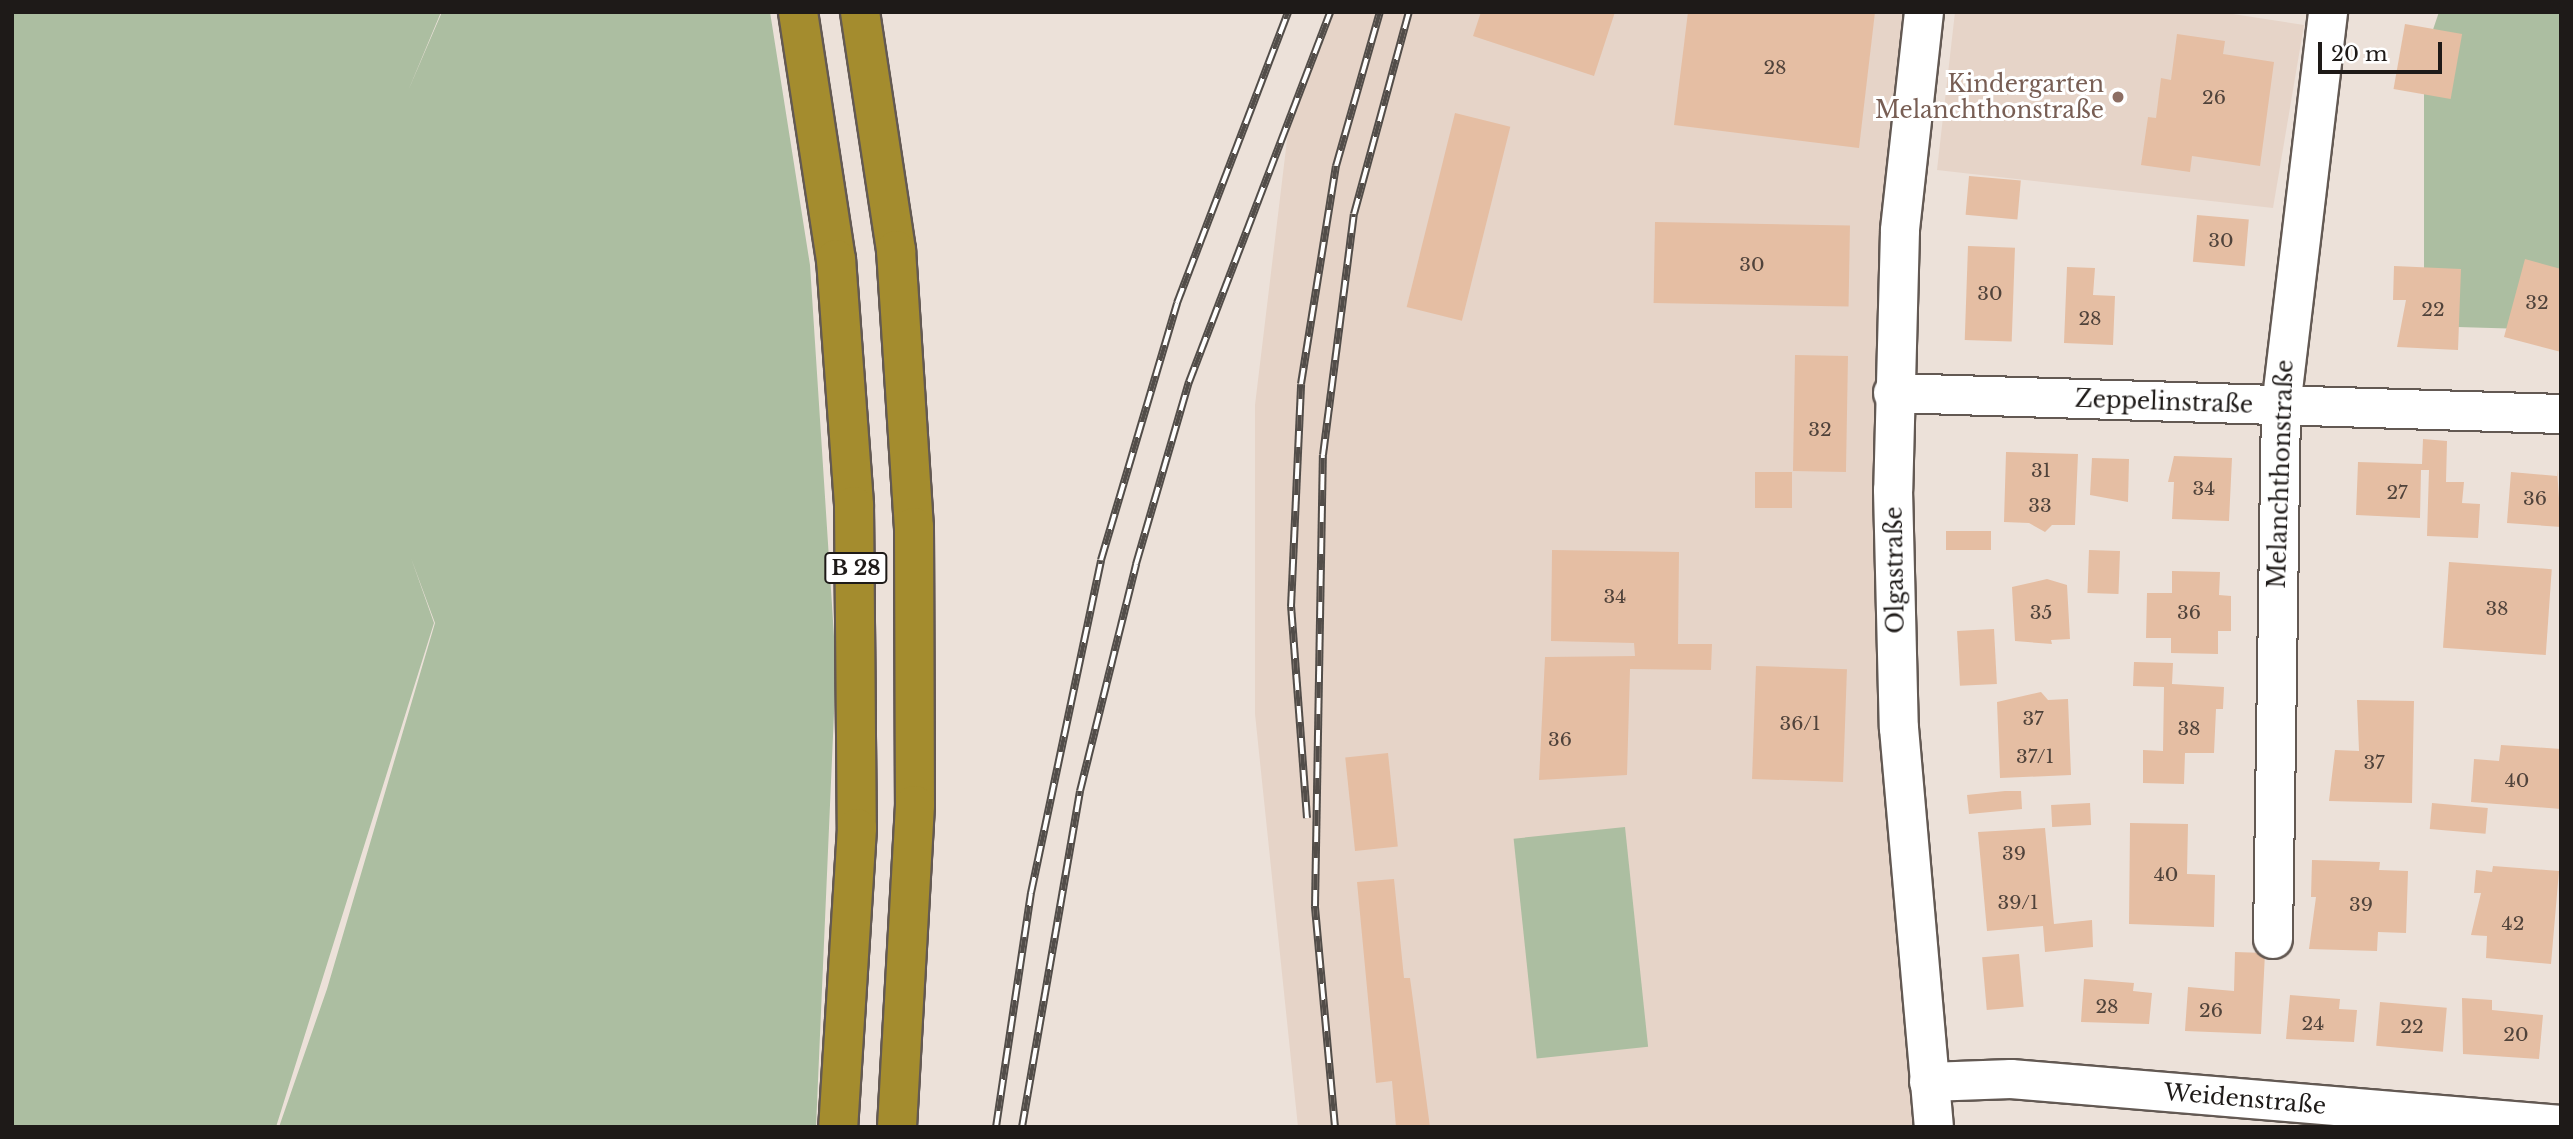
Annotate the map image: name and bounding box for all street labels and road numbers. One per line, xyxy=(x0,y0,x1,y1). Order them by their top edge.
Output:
street label: Melanchthonstraße xyxy=(2263,359,2299,589)
street label: Zeppelinstraße xyxy=(2074,385,2254,419)
street label: Olgastraße xyxy=(1880,506,1910,634)
road number: B 28 xyxy=(823,550,889,586)
street label: Weidenstraße xyxy=(2163,1078,2327,1120)

